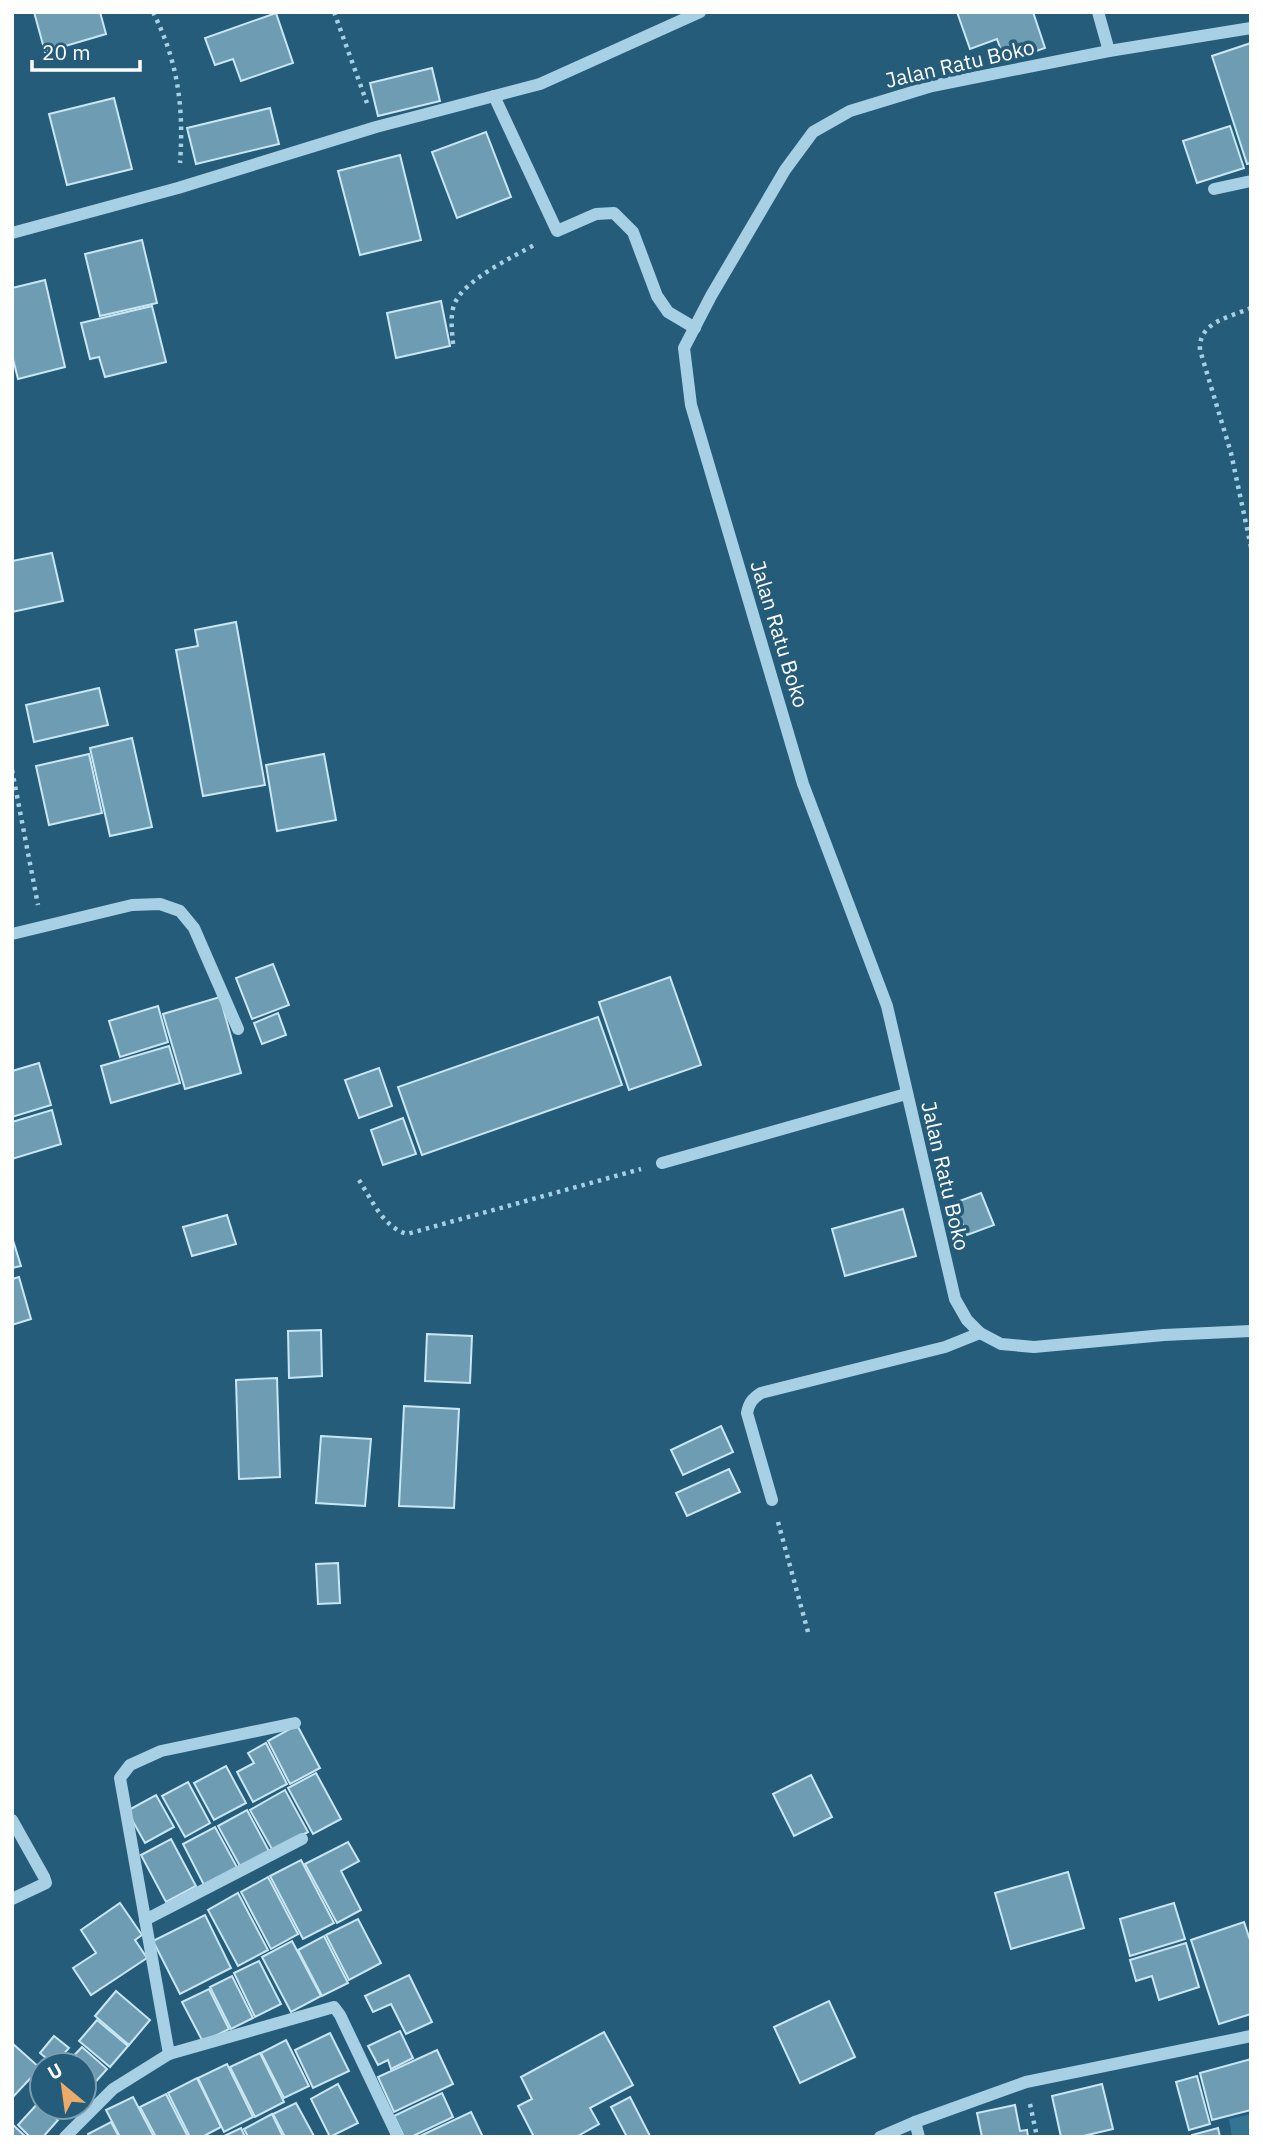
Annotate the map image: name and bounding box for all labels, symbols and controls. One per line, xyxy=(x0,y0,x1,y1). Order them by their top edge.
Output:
scale bar xyxy=(32,28,140,72)
street label: Jalan Ratu Boko xyxy=(882,32,1037,94)
text: 20 m xyxy=(42,38,91,66)
street label: Jalan Ratu Boko xyxy=(744,557,816,711)
street label: Jalan Ratu Boko xyxy=(915,1098,977,1253)
north arrow xyxy=(28,2051,98,2121)
text: U xyxy=(43,2057,66,2085)

